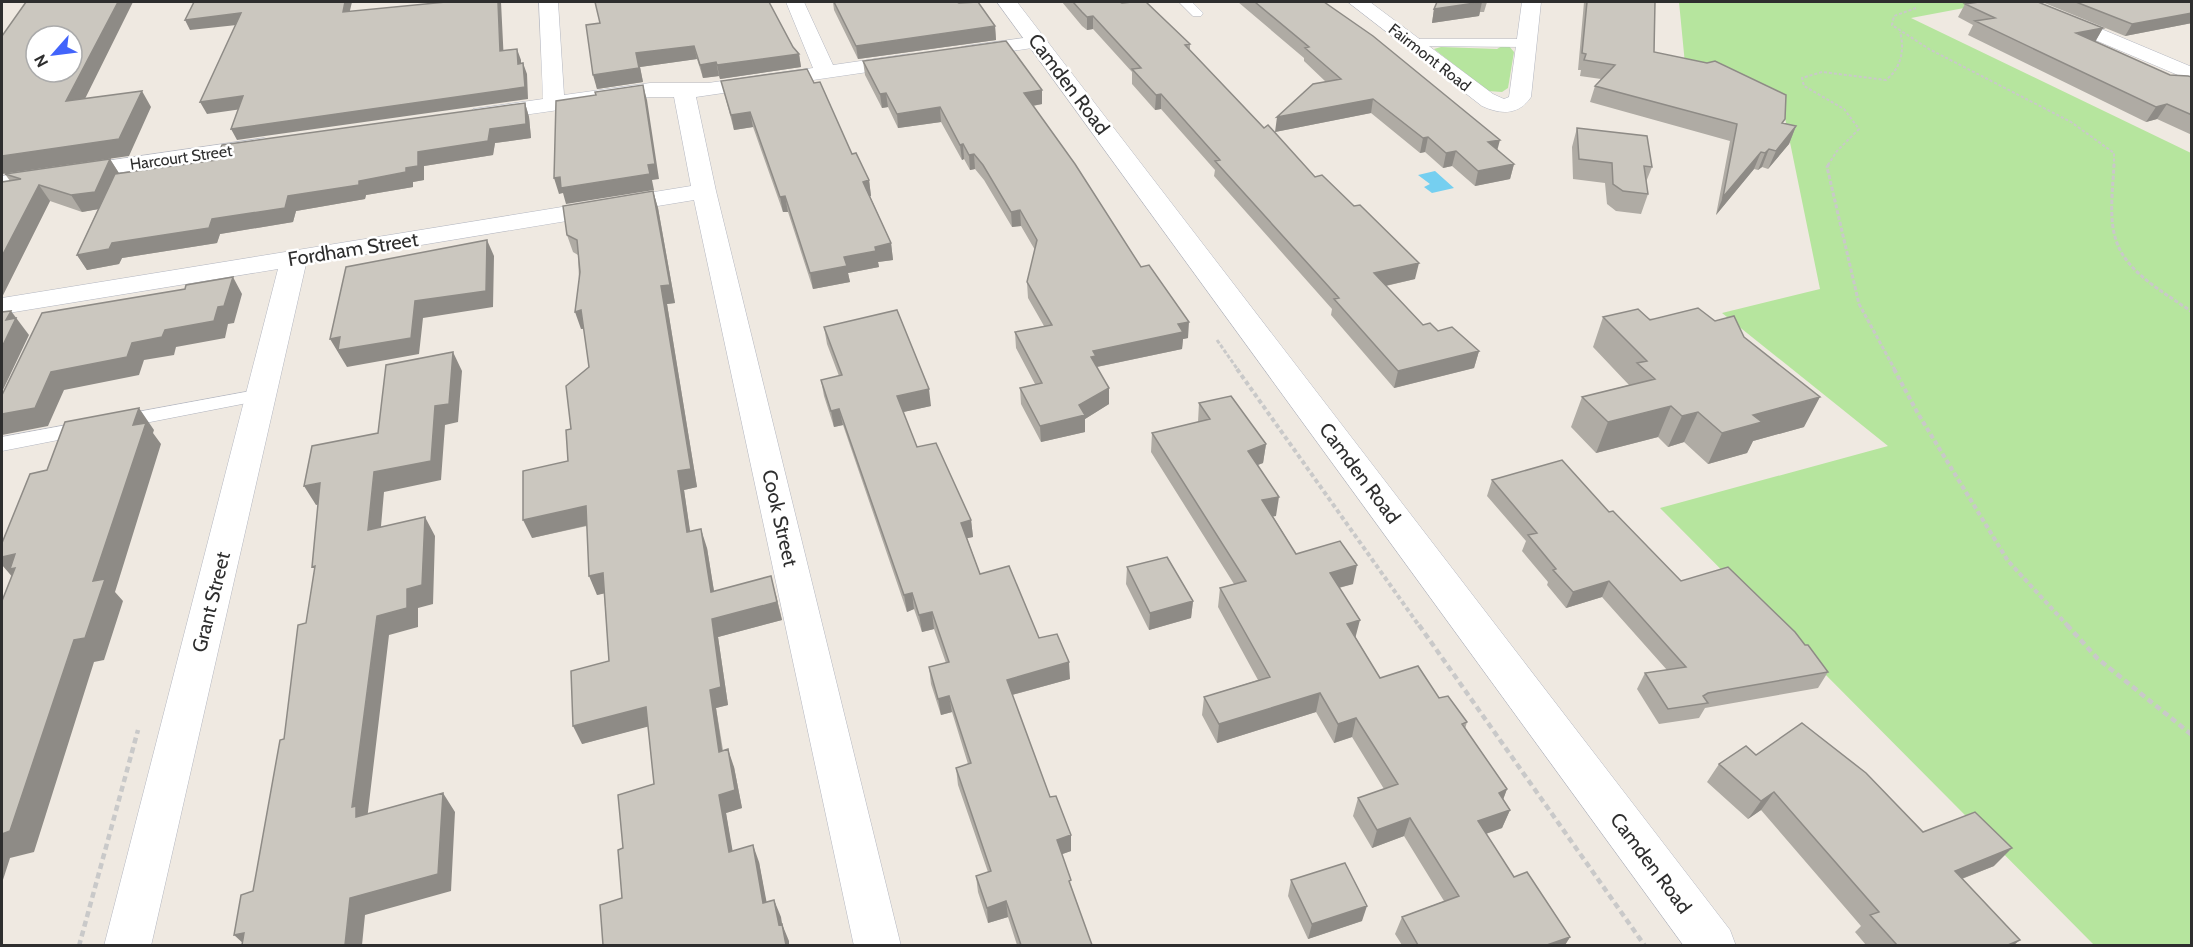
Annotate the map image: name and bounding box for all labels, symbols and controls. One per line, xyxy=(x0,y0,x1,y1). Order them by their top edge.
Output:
street label: Fairmont Road xyxy=(1385,19,1475,95)
north arrow xyxy=(24,24,84,84)
street label: Camden Road xyxy=(1023,29,1115,139)
text: N xyxy=(30,51,52,70)
street label: Harcourt Street xyxy=(129,141,234,174)
street label: Fordham Street xyxy=(286,227,420,271)
street label: Camden Road xyxy=(1314,418,1406,528)
street label: Cook Street xyxy=(757,467,803,569)
street label: Grant Street xyxy=(187,549,235,655)
street label: Camden Road xyxy=(1605,808,1697,918)

